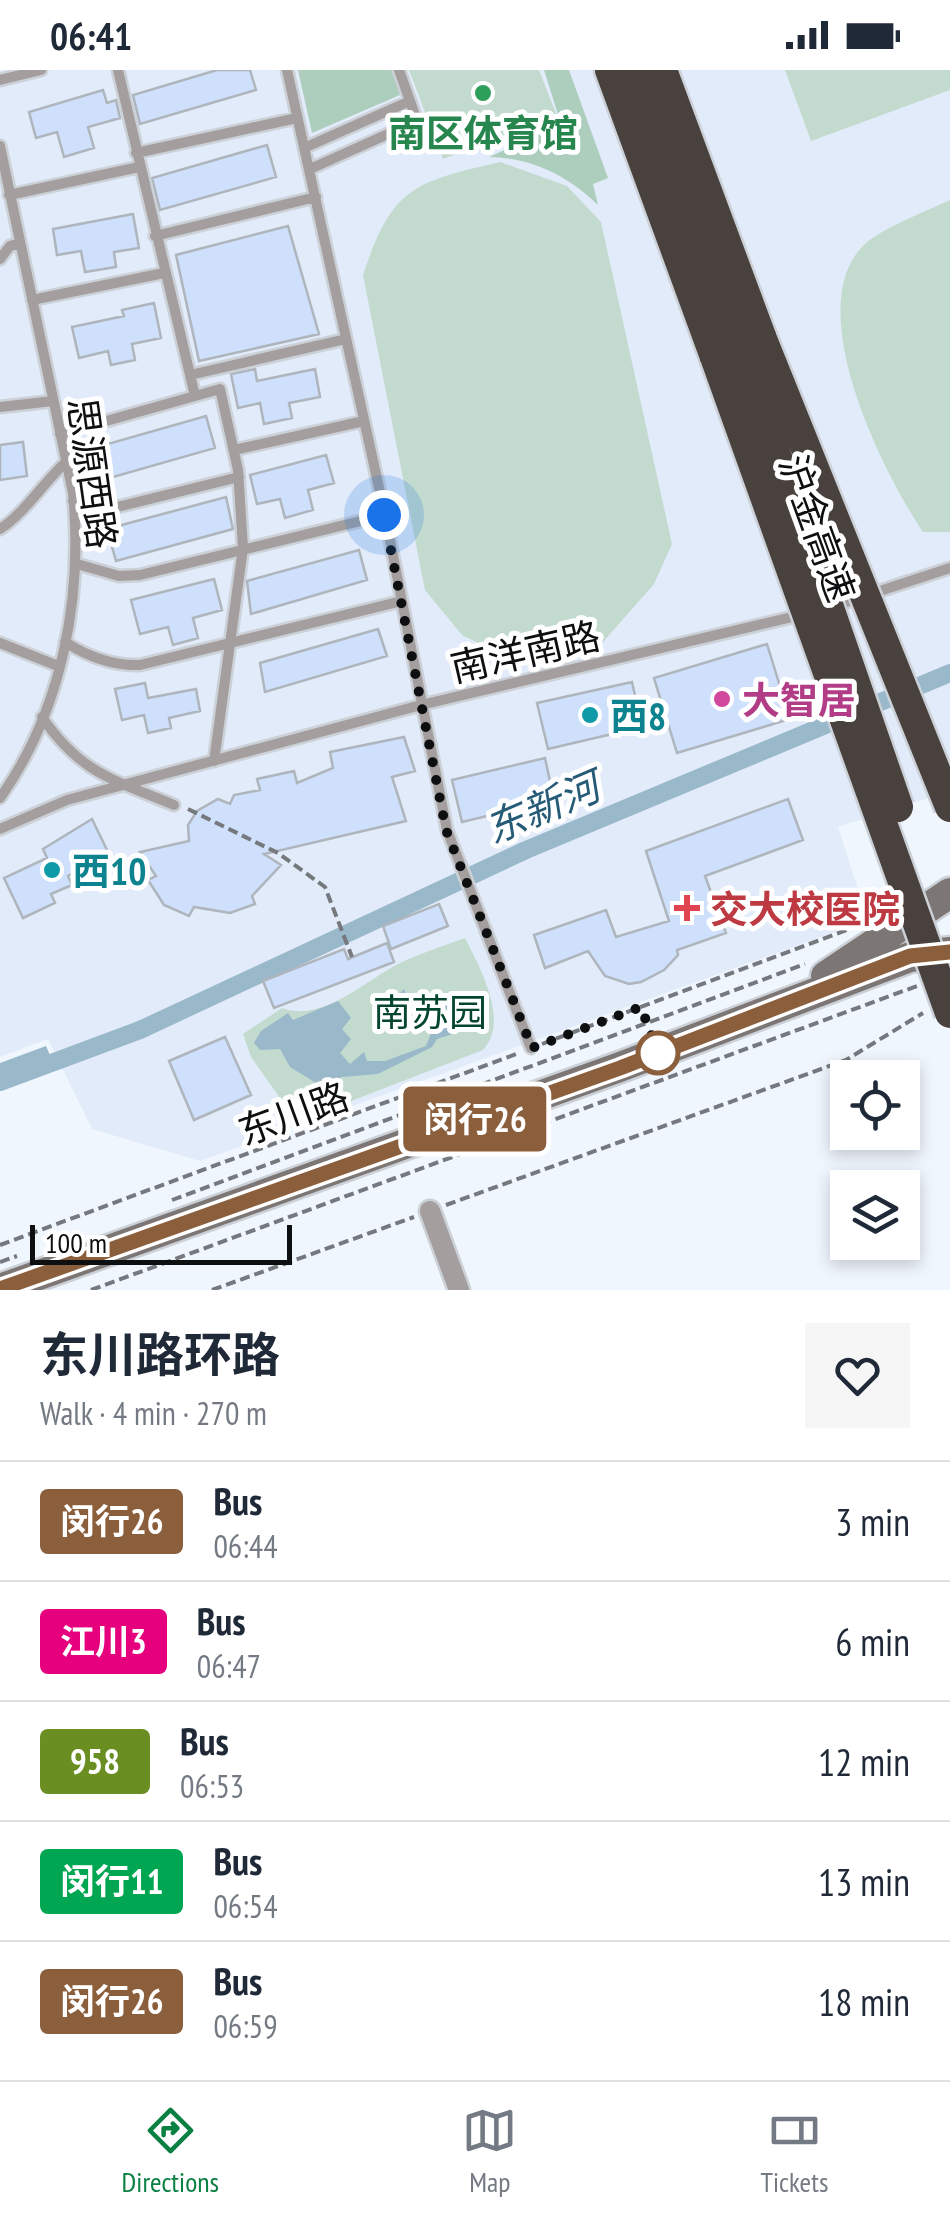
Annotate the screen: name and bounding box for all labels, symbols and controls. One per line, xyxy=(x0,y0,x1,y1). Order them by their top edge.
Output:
text: 06:41 xyxy=(50,11,132,60)
marker: 南区体育馆 xyxy=(472,82,494,104)
place label: 南区体育馆 xyxy=(388,108,578,157)
street label: 思源西路 xyxy=(58,394,128,552)
street label: 沪金高速 xyxy=(769,448,867,608)
your location xyxy=(359,490,409,540)
street label: 南洋南路 xyxy=(445,610,605,692)
place label: 大智居 xyxy=(742,675,856,724)
marker: 大智居 xyxy=(711,688,733,710)
place label: 西8 xyxy=(610,691,666,740)
marker: 西8 xyxy=(579,704,601,726)
water label: 东新河 xyxy=(477,757,614,854)
place label: 西10 xyxy=(72,846,146,895)
marker: 西10 xyxy=(41,859,63,881)
place label: 交大校医院 xyxy=(710,884,900,933)
marker: 交大校医院 xyxy=(674,895,700,921)
park label: 南苏园 xyxy=(373,987,487,1036)
unlabelled marker xyxy=(637,1032,679,1074)
map controls xyxy=(830,1060,920,1260)
button: locate xyxy=(830,1060,920,1150)
street label: 东川路 xyxy=(231,1070,355,1156)
line badge: 闵行26 xyxy=(405,1086,545,1152)
text: 闵行26 xyxy=(423,1096,527,1142)
button: layers xyxy=(830,1170,920,1260)
scale bar xyxy=(30,1220,292,1264)
text: 100 m xyxy=(45,1224,107,1261)
text: 东川路环路 xyxy=(40,1323,280,1385)
button: heart xyxy=(805,1323,910,1428)
text: Walk · 4 min · 270 m xyxy=(40,1392,267,1434)
text: Bus xyxy=(213,1476,262,1525)
text: 3 min xyxy=(835,1497,910,1546)
text: 闵行26 xyxy=(60,1498,163,1544)
text: 06:44 xyxy=(213,1525,278,1567)
text: Bus xyxy=(197,1596,246,1645)
text: 6 min xyxy=(835,1617,910,1666)
text: 江川3 xyxy=(60,1618,147,1664)
text: 06:47 xyxy=(197,1645,261,1687)
text: Bus xyxy=(180,1716,229,1765)
text: 12 min xyxy=(818,1737,910,1786)
text: 958 xyxy=(70,1738,120,1784)
text: 06:53 xyxy=(180,1765,244,1807)
text: Bus xyxy=(213,1836,262,1885)
text: 13 min xyxy=(818,1857,910,1906)
text: 闵行11 xyxy=(60,1858,163,1904)
text: 06:54 xyxy=(213,1885,278,1927)
text: Bus xyxy=(213,1956,262,2005)
text: 18 min xyxy=(818,1977,910,2026)
text: 闵行26 xyxy=(60,1978,163,2024)
text: 06:59 xyxy=(213,2005,278,2047)
tab: Directions xyxy=(122,2103,219,2200)
tab: Map xyxy=(462,2103,517,2200)
tab: Tickets xyxy=(760,2103,828,2200)

